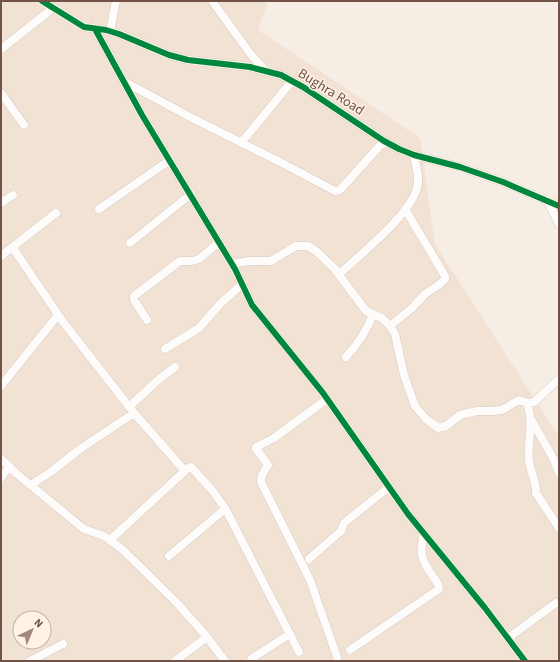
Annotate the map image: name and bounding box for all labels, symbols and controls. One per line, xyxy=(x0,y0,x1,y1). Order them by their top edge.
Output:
street label: Bughra Road xyxy=(294,64,368,120)
north arrow xyxy=(12,610,52,650)
text: N xyxy=(31,615,46,631)

